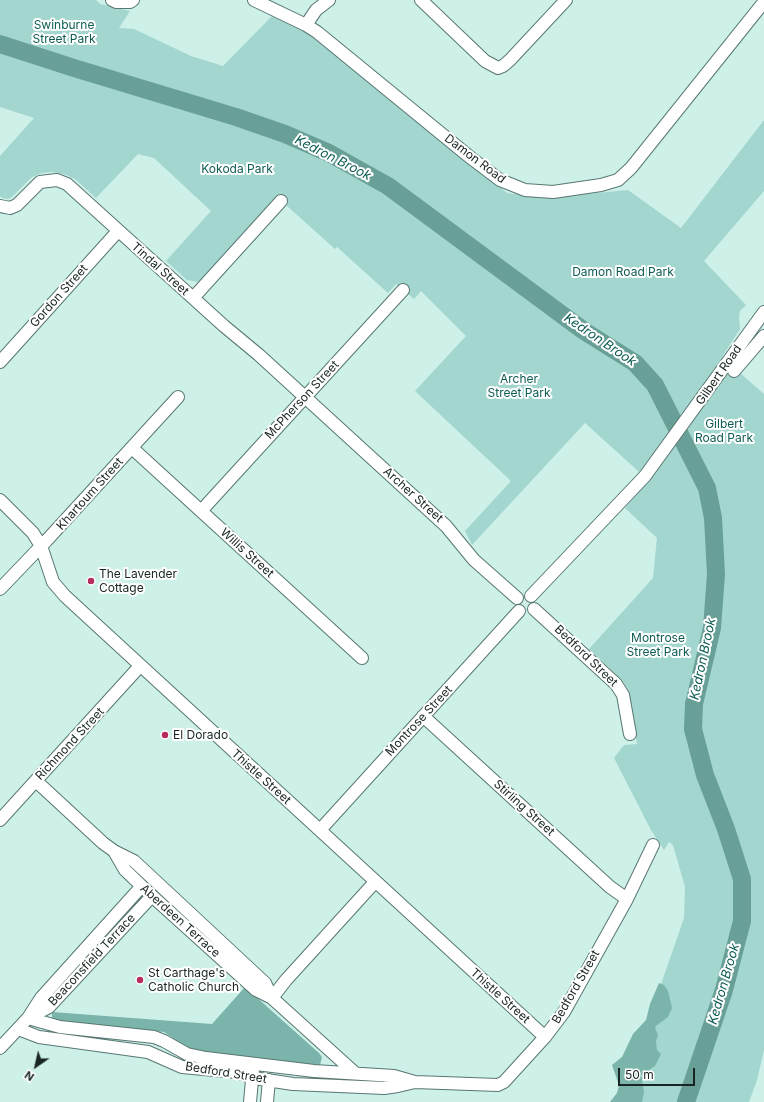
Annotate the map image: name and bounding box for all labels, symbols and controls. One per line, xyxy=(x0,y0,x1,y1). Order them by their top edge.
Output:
park label: Swinburne Street Park xyxy=(33,18,95,46)
street label: Damon Road xyxy=(442,131,508,187)
water label: Kedron Brook xyxy=(292,132,374,184)
park label: Kokoda Park xyxy=(201,162,273,176)
street label: Tindal Street xyxy=(128,240,192,298)
street label: Gordon Street xyxy=(27,262,91,330)
park label: Damon Road Park xyxy=(572,265,674,279)
water label: Kedron Brook xyxy=(561,310,639,370)
street label: Gilbert Road xyxy=(693,342,745,408)
street label: McPherson Street xyxy=(262,358,342,442)
park label: Archer Street Park xyxy=(488,372,550,400)
park label: Gilbert Road Park xyxy=(695,417,753,445)
street label: Khartoum Street xyxy=(54,455,126,533)
street label: Archer Street xyxy=(380,464,446,526)
street label: Willis Street xyxy=(217,525,277,581)
place label: The Lavender Cottage xyxy=(99,567,177,595)
marker: The Lavender Cottage xyxy=(86,576,96,586)
water label: Kedron Brook xyxy=(687,617,719,701)
street label: Bedford Street xyxy=(551,622,621,690)
park label: Montrose Street Park xyxy=(627,631,689,659)
street label: Montrose Street xyxy=(383,683,455,759)
street label: Richmond Street xyxy=(33,705,107,783)
place label: El Dorado xyxy=(173,728,228,742)
marker: El Dorado xyxy=(160,730,170,740)
street label: Thistle Street xyxy=(228,747,294,807)
street label: Stirling Street xyxy=(491,777,557,839)
street label: Aberdeen Terrace xyxy=(137,881,223,961)
street label: Beaconsfield Terrace xyxy=(46,911,138,1009)
water label: Kedron Brook xyxy=(705,942,743,1026)
street label: Bedford Street xyxy=(549,948,603,1026)
place label: St Carthage's Catholic Church xyxy=(148,966,239,994)
street label: Thistle Street xyxy=(467,966,533,1026)
marker: St Carthage's Catholic Church xyxy=(135,975,145,985)
north arrow xyxy=(16,1046,56,1086)
street label: Bedford Street xyxy=(184,1059,268,1087)
scale bar xyxy=(620,1060,697,1086)
text: 50 m xyxy=(625,1067,654,1082)
text: N xyxy=(22,1068,37,1084)

